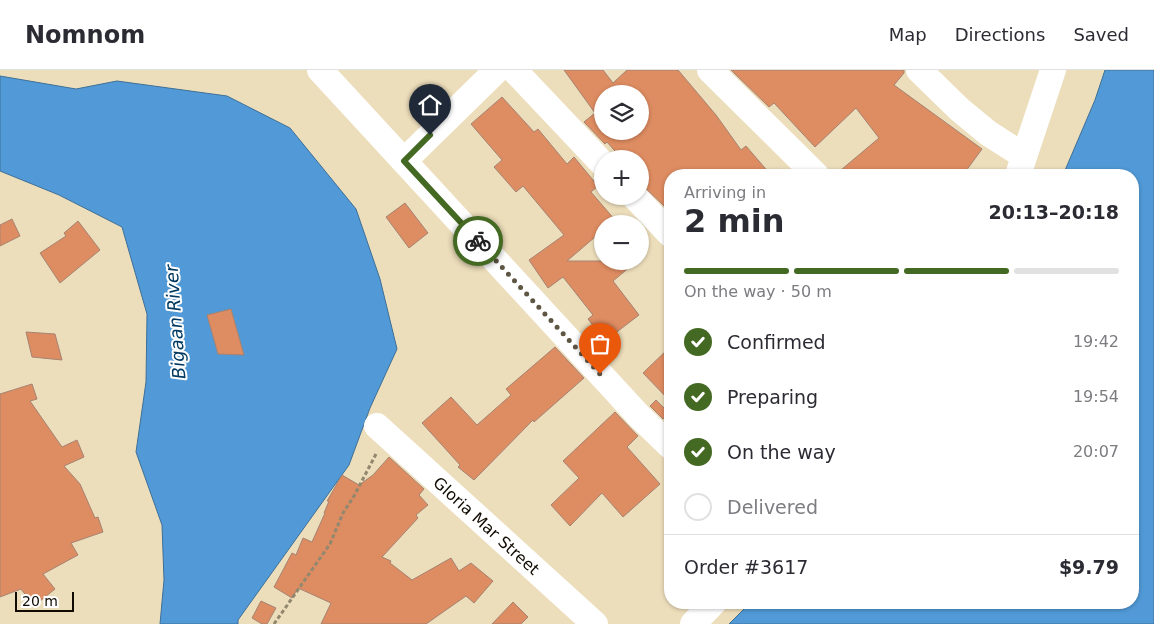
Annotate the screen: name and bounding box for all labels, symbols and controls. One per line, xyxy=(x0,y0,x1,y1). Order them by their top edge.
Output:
text: Nomnom xyxy=(25,21,145,49)
text: Map xyxy=(889,24,927,45)
text: Directions xyxy=(955,24,1045,45)
text: Saved xyxy=(1073,24,1129,45)
pin xyxy=(409,84,451,135)
map controls xyxy=(594,85,649,270)
button: layers xyxy=(594,85,649,140)
icon: home xyxy=(416,91,444,119)
button: + xyxy=(594,150,649,205)
text: Arriving in xyxy=(684,183,766,202)
text: 20:13–20:18 xyxy=(989,201,1119,223)
text: 2 min xyxy=(684,202,785,240)
button: − xyxy=(594,215,649,270)
courier xyxy=(453,216,503,266)
icon: bike xyxy=(464,227,492,255)
water label: Bigaan River xyxy=(160,263,189,380)
text: On the way · 50 m xyxy=(684,282,832,301)
pin xyxy=(579,323,621,374)
icon: check xyxy=(684,328,712,356)
icon: bag xyxy=(586,330,614,358)
text: Confirmed xyxy=(727,331,826,353)
text: 19:42 xyxy=(1073,332,1119,351)
icon: check xyxy=(684,383,712,411)
text: Preparing xyxy=(727,386,818,408)
text: 19:54 xyxy=(1073,387,1119,406)
icon: check xyxy=(684,438,712,466)
text: On the way xyxy=(727,441,836,463)
text: 20:07 xyxy=(1073,442,1119,461)
street label: Gloria Mar Street xyxy=(430,473,543,578)
text: Delivered xyxy=(727,496,818,518)
text: Order #3617 xyxy=(684,556,808,578)
text: $9.79 xyxy=(1059,556,1119,578)
scale bar xyxy=(15,589,74,612)
text: 20 m xyxy=(22,593,58,609)

